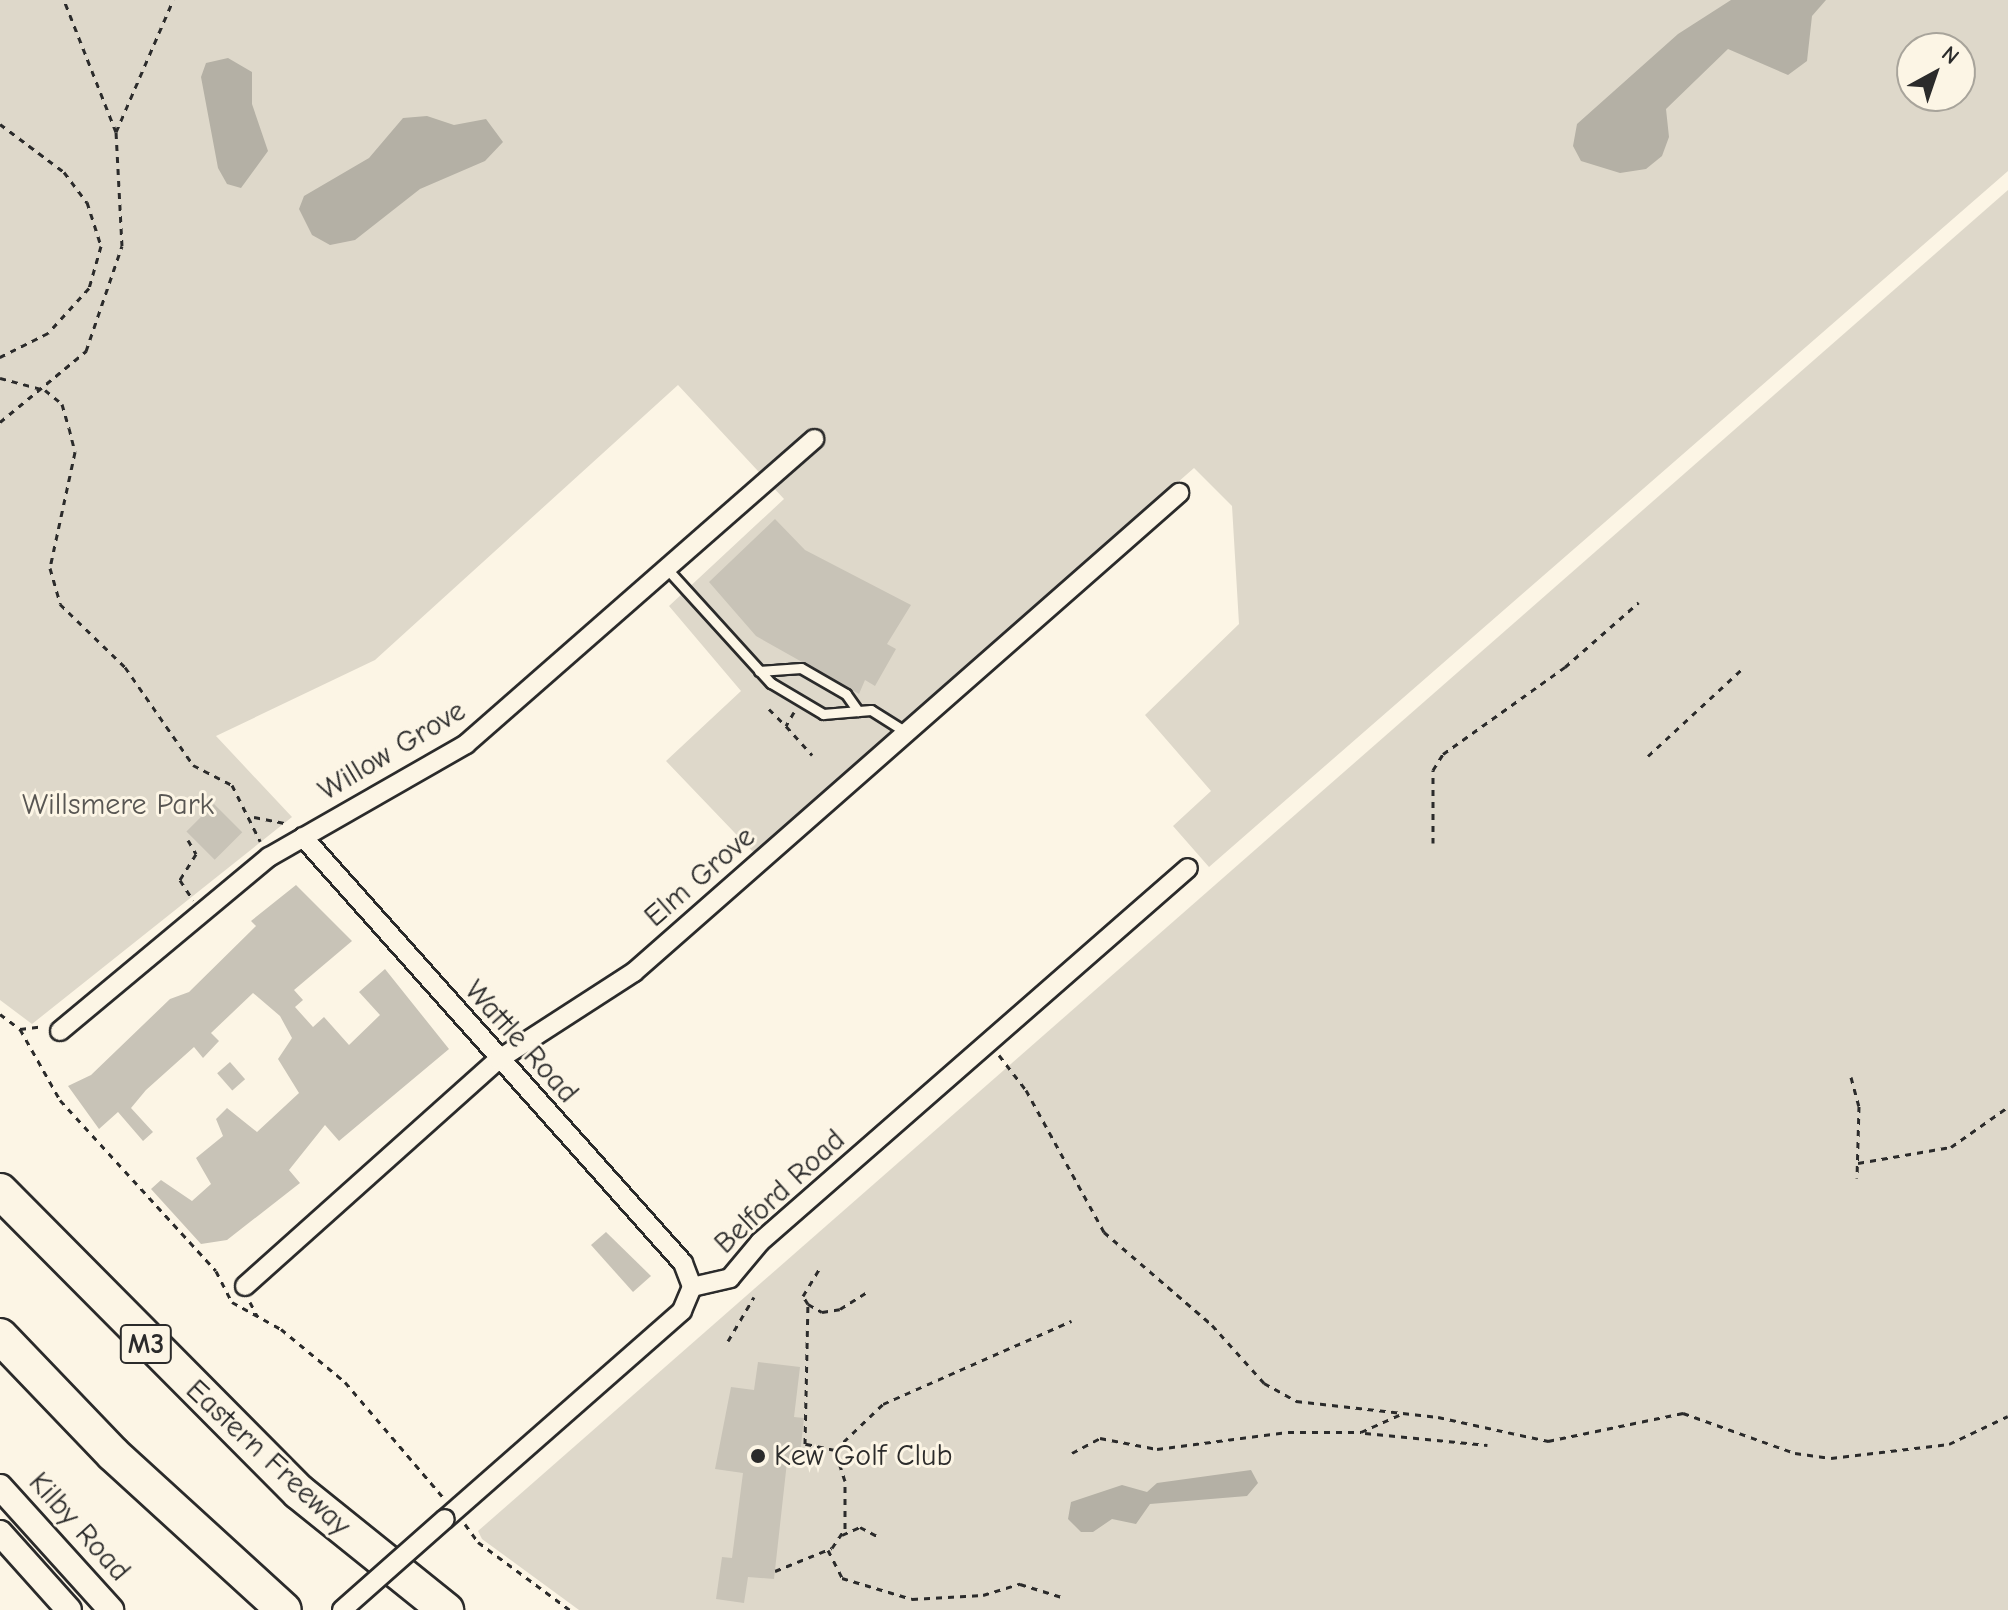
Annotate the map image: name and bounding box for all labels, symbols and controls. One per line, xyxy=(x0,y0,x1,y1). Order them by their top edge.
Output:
north arrow xyxy=(1896,32,1976,112)
text: N xyxy=(1936,41,1964,70)
street label: Willow Grove xyxy=(312,693,472,809)
park label: Willsmere Park xyxy=(22,787,214,823)
street label: Elm Grove xyxy=(637,819,763,935)
street label: Wattle Road xyxy=(456,973,586,1111)
street label: Belford Road xyxy=(707,1122,853,1262)
road number: M3 xyxy=(118,1320,174,1368)
street label: Eastern Freeway xyxy=(178,1372,358,1544)
place label: Kew Golf Club xyxy=(774,1438,952,1474)
marker: Kew Golf Club xyxy=(749,1447,767,1465)
street label: Kilby Road xyxy=(21,1465,137,1589)

